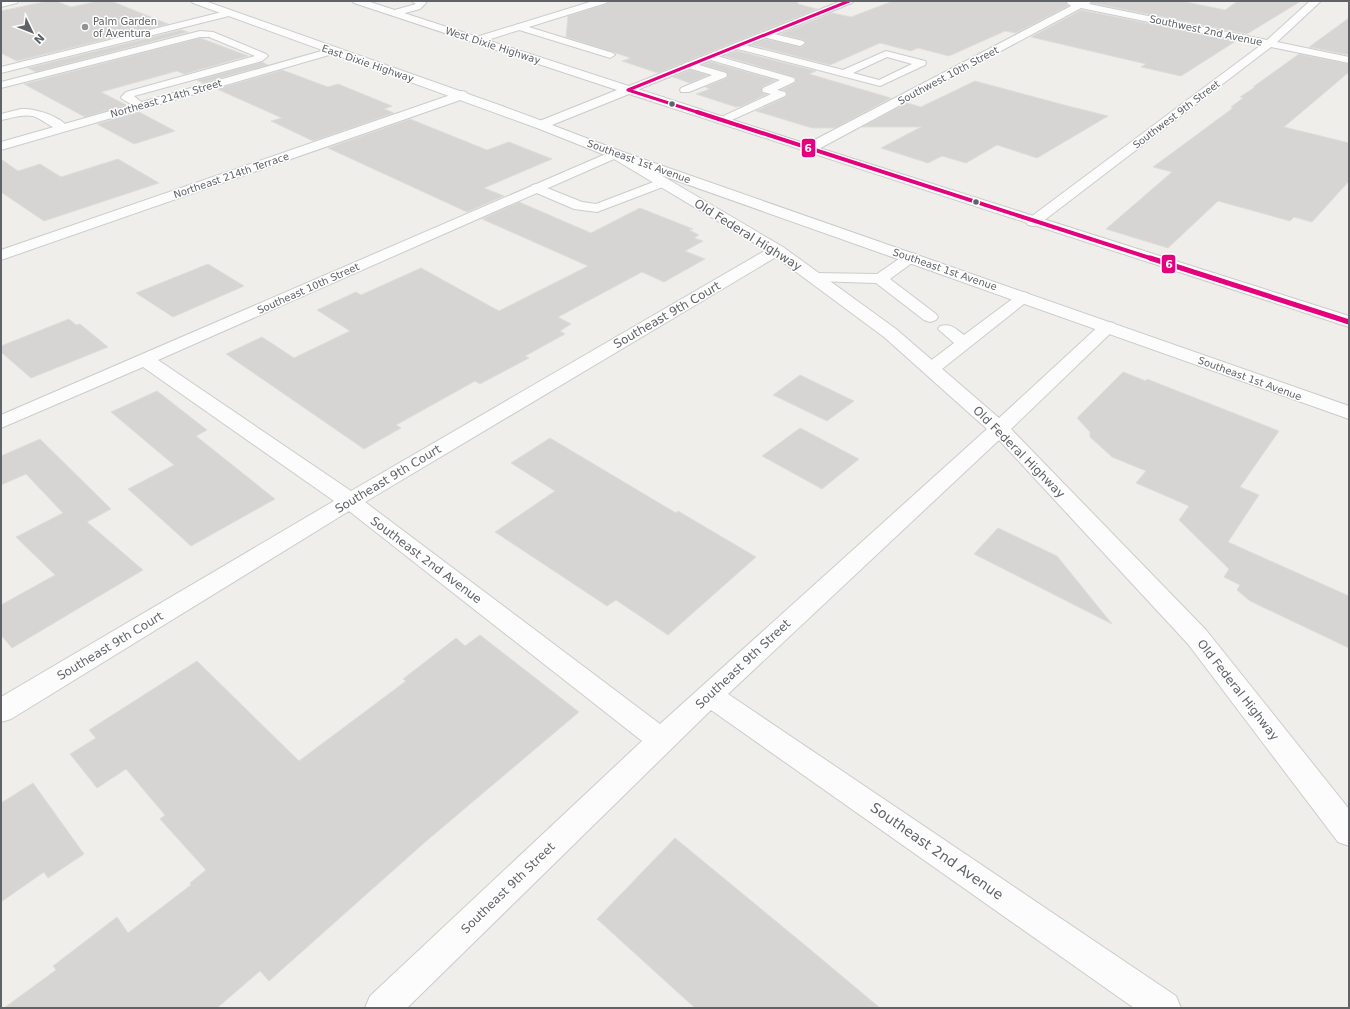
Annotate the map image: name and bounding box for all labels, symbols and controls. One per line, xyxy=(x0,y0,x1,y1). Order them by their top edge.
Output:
north arrow xyxy=(12,12,52,52)
street label: Southwest 2nd Avenue xyxy=(1148,13,1263,48)
place label: Palm Garden of Aventura xyxy=(93,16,157,39)
marker: Palm Garden of Aventura xyxy=(80,22,90,32)
street label: West Dixie Highway xyxy=(444,25,542,66)
text: N xyxy=(31,31,47,46)
street label: East Dixie Highway xyxy=(320,43,415,84)
street label: Southwest 10th Street xyxy=(896,44,1000,107)
street label: Northeast 214th Street xyxy=(109,77,223,120)
street label: Southwest 9th Street xyxy=(1131,78,1222,151)
unlabelled marker xyxy=(667,99,677,109)
street label: Southeast 1st Avenue xyxy=(586,138,692,185)
line badge: 6 xyxy=(801,138,816,158)
text: 6 xyxy=(804,142,812,155)
street label: Northeast 214th Terrace xyxy=(172,150,290,200)
street label: Old Federal Highway xyxy=(692,196,804,274)
unlabelled marker xyxy=(971,197,981,207)
street label: Southeast 1st Avenue xyxy=(891,246,998,292)
line badge: 6 xyxy=(1161,254,1176,274)
text: 6 xyxy=(1165,258,1173,271)
street label: Southeast 10th Street xyxy=(256,261,361,316)
street label: Southeast 9th Court xyxy=(611,279,723,351)
street label: Southeast 1st Avenue xyxy=(1197,355,1303,402)
street label: Old Federal Highway xyxy=(970,403,1068,501)
street label: Southeast 9th Court xyxy=(332,442,444,516)
street label: Southeast 2nd Avenue xyxy=(368,514,484,606)
street label: Southeast 9th Court xyxy=(54,609,166,683)
street label: Southeast 9th Street xyxy=(693,616,794,712)
street label: Old Federal Highway xyxy=(1194,637,1282,743)
street label: Southeast 2nd Avenue xyxy=(868,799,1006,903)
street label: Southeast 9th Street xyxy=(458,839,558,936)

